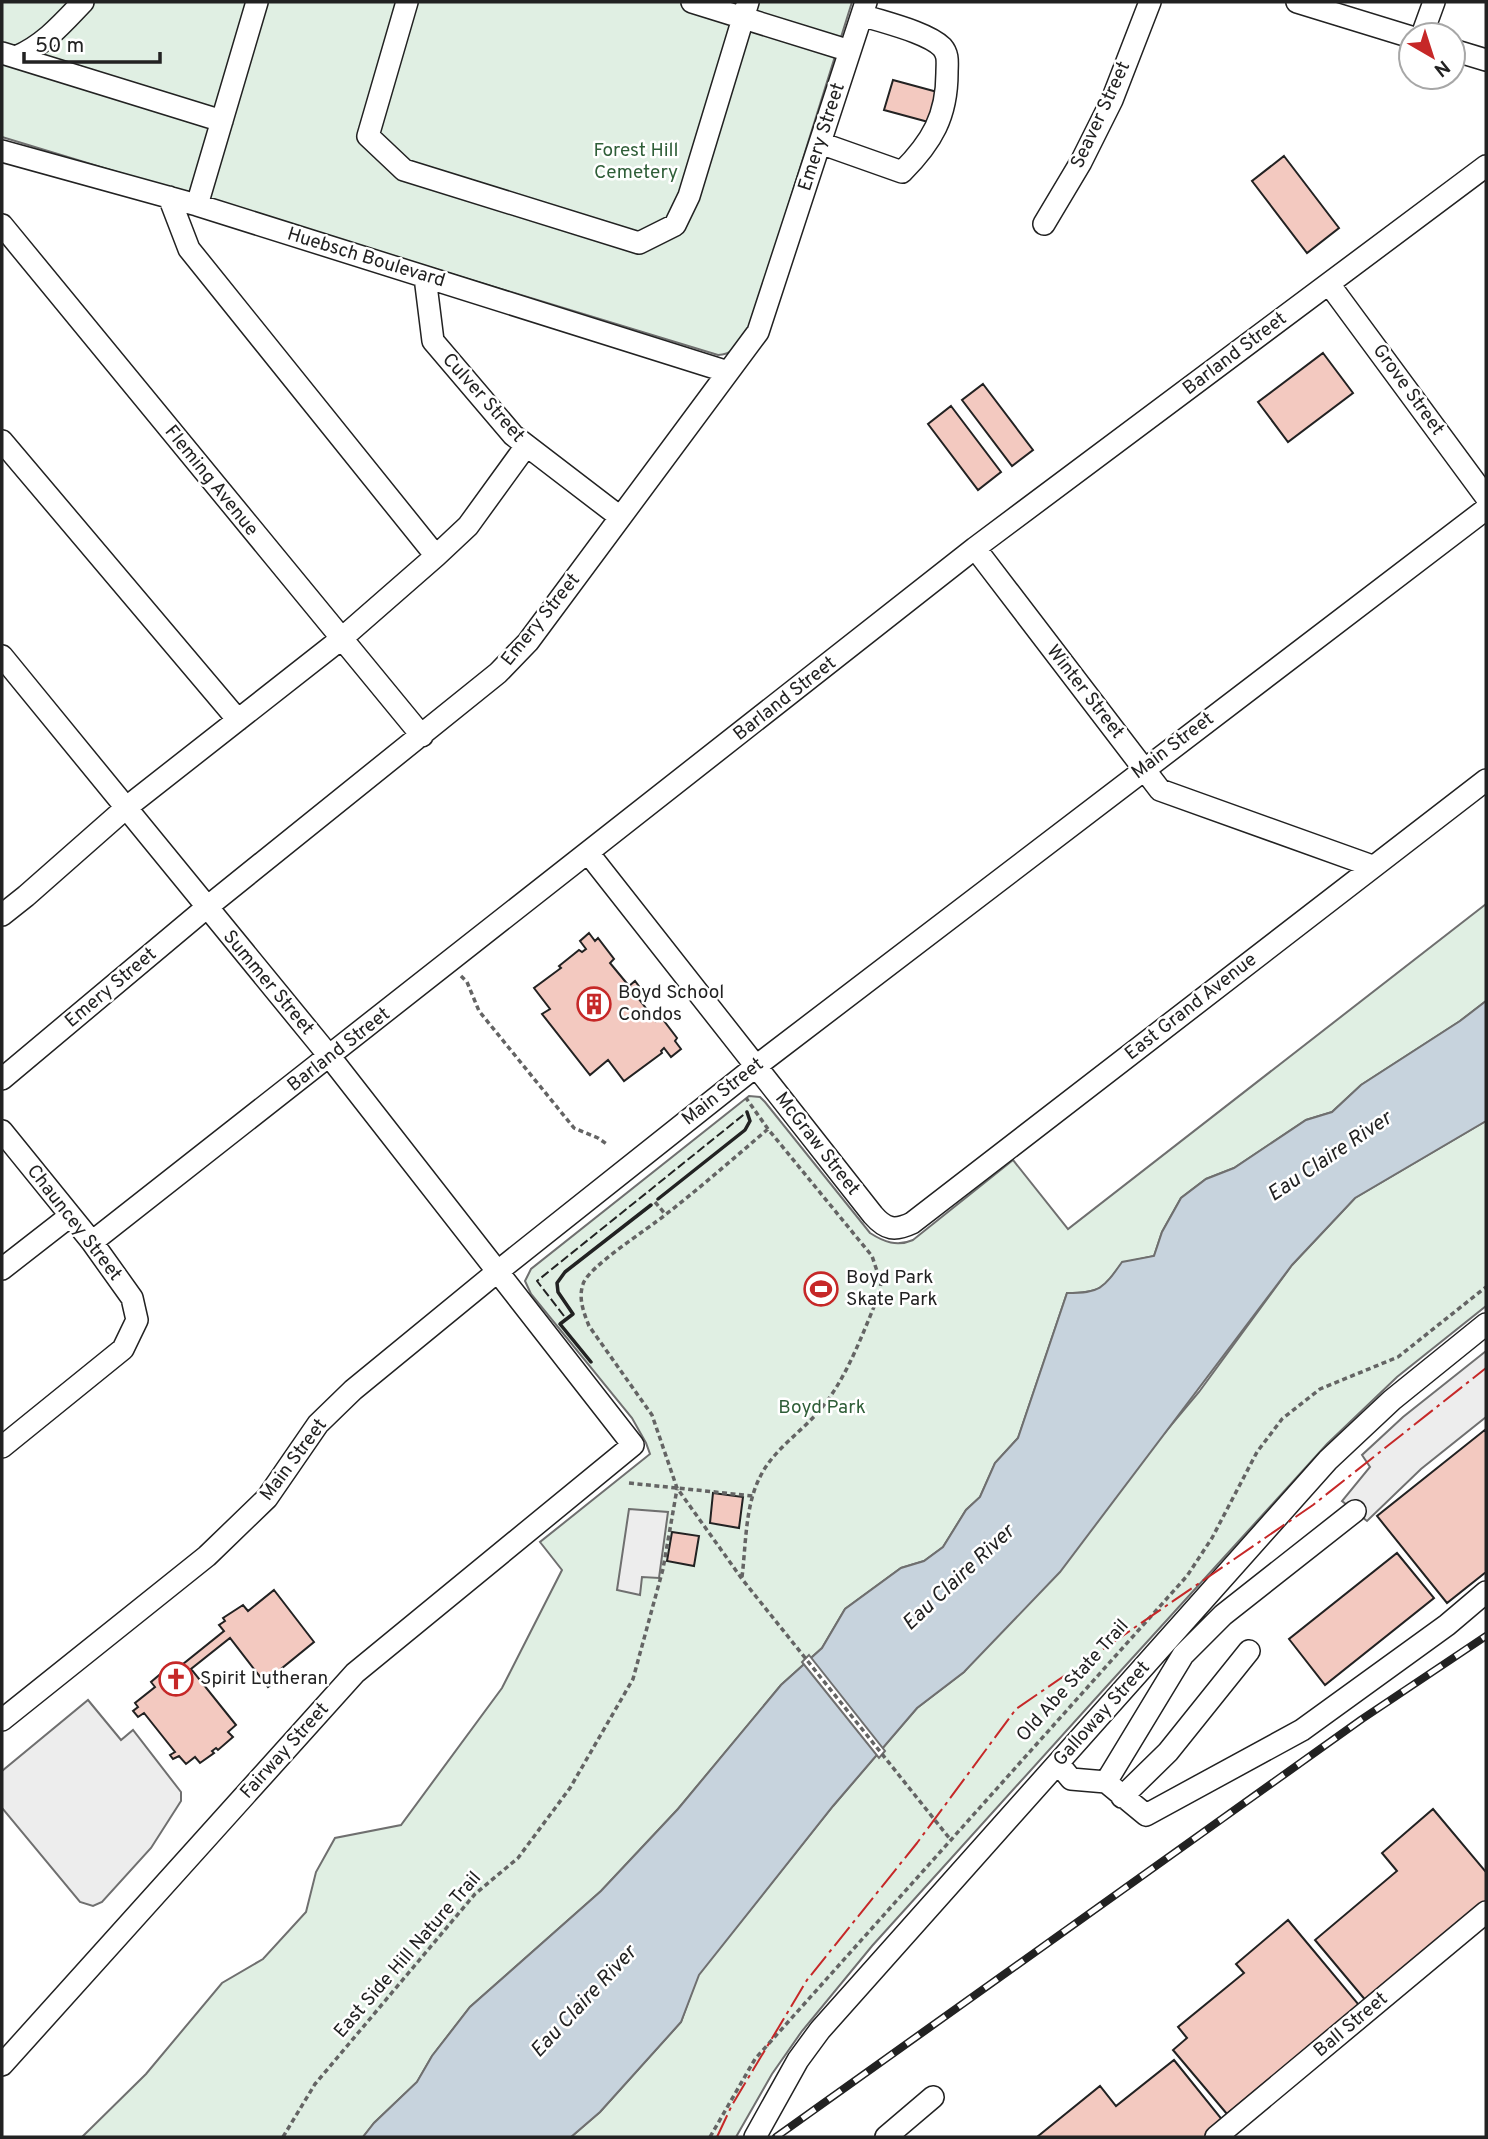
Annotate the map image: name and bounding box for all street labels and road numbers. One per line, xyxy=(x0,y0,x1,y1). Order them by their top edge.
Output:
street label: Seaver Street xyxy=(1066,58,1136,172)
street label: Emery Street xyxy=(793,80,851,194)
street label: Huebsch Boulevard xyxy=(284,223,448,293)
street label: Barland Street xyxy=(1178,307,1292,401)
street label: Grove Street xyxy=(1367,340,1449,440)
street label: Culver Street xyxy=(437,348,529,448)
street label: Fleming Avenue xyxy=(159,421,263,541)
street label: Emery Street xyxy=(496,569,586,671)
street label: Winter Street xyxy=(1041,640,1129,744)
street label: Barland Street xyxy=(729,651,841,747)
street label: Main Street xyxy=(1127,707,1219,785)
street label: Summer Street xyxy=(217,926,319,1040)
street label: Emery Street xyxy=(60,943,162,1033)
street label: East Grand Avenue xyxy=(1120,948,1262,1066)
street label: Barland Street xyxy=(283,1002,395,1098)
street label: Main Street xyxy=(677,1053,769,1131)
street label: McGraw Street xyxy=(769,1087,865,1201)
street label: Chauncey Street xyxy=(21,1160,127,1286)
street label: Main Street xyxy=(255,1414,333,1506)
street label: Old Abe State Trail xyxy=(1012,1615,1134,1747)
street label: Galloway Street xyxy=(1048,1656,1156,1772)
street label: Fairway Street xyxy=(235,1698,335,1804)
street label: East Side Hill Nature Trail xyxy=(329,1867,487,2043)
street label: Ball Street xyxy=(1309,1987,1393,2063)

